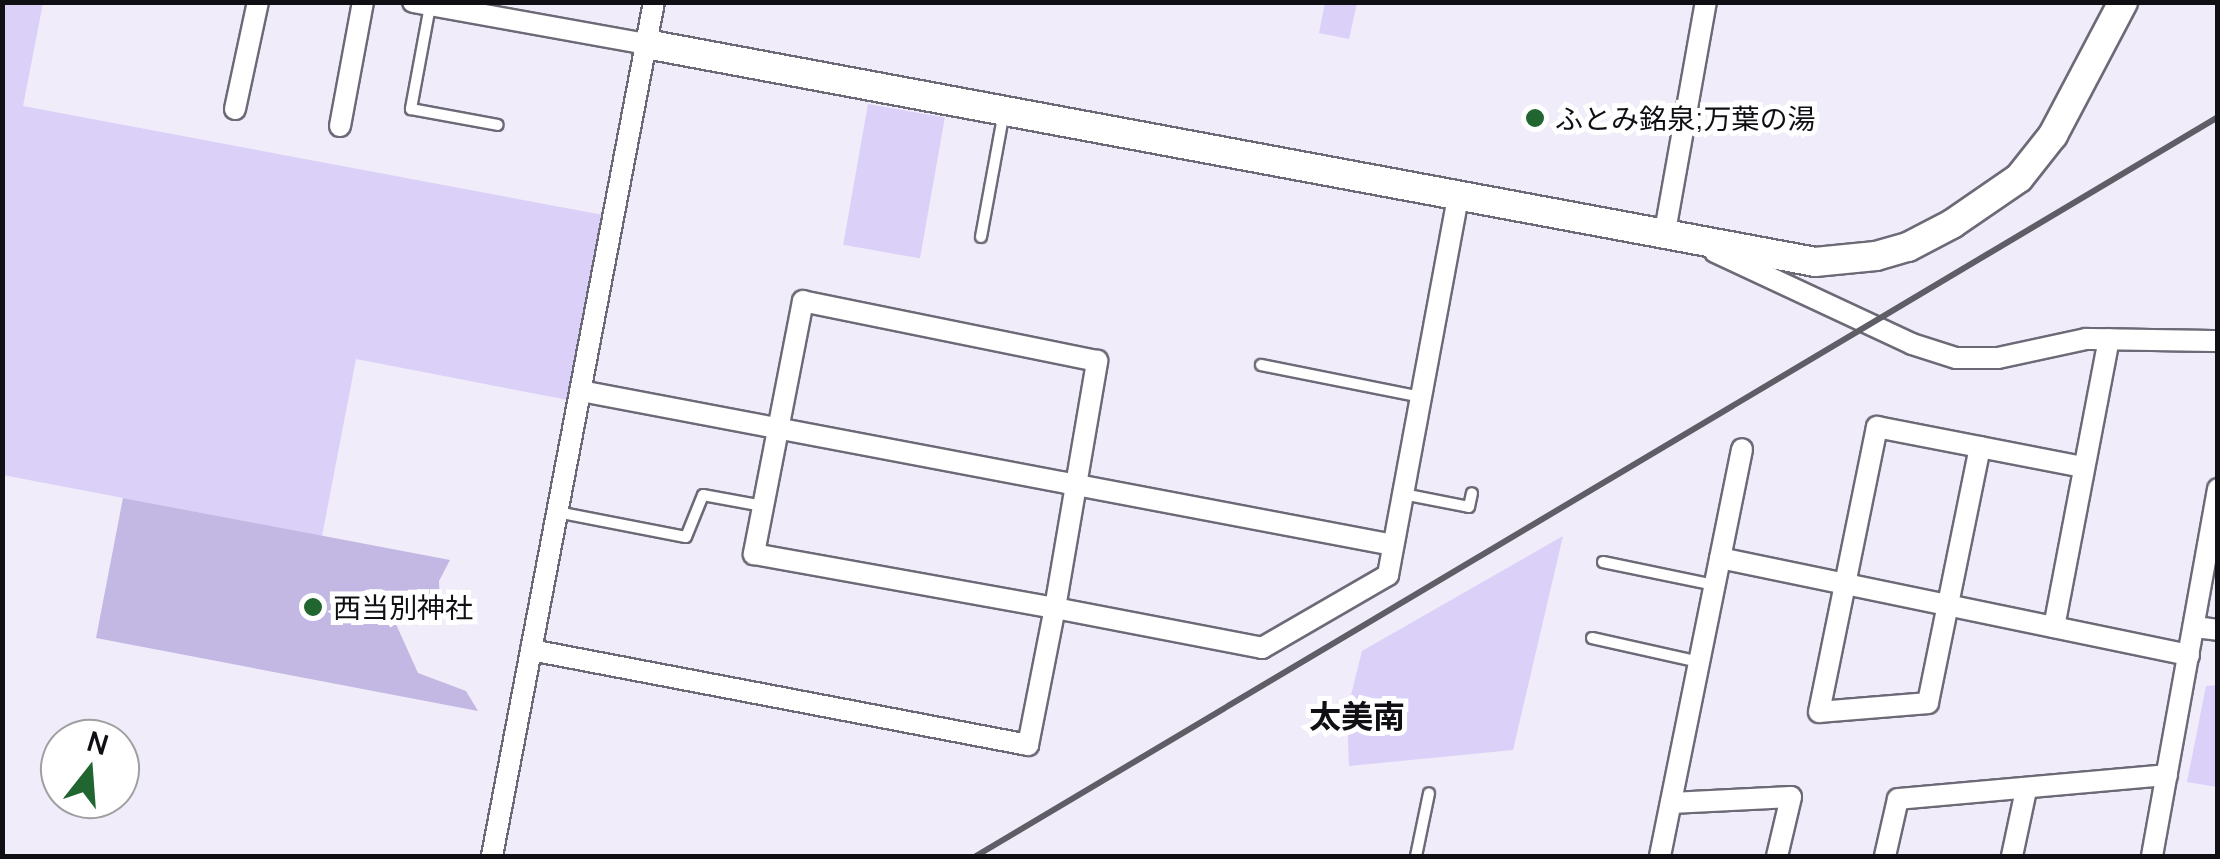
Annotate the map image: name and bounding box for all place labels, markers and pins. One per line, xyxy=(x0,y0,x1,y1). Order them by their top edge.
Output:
place label: ふとみ銘泉;万葉の湯 xyxy=(1555,101,1816,135)
marker: ふとみ銘泉;万葉の湯 xyxy=(1524,107,1546,129)
place label: 西当別神社 xyxy=(333,590,473,624)
marker: 西当別神社 xyxy=(302,596,324,618)

